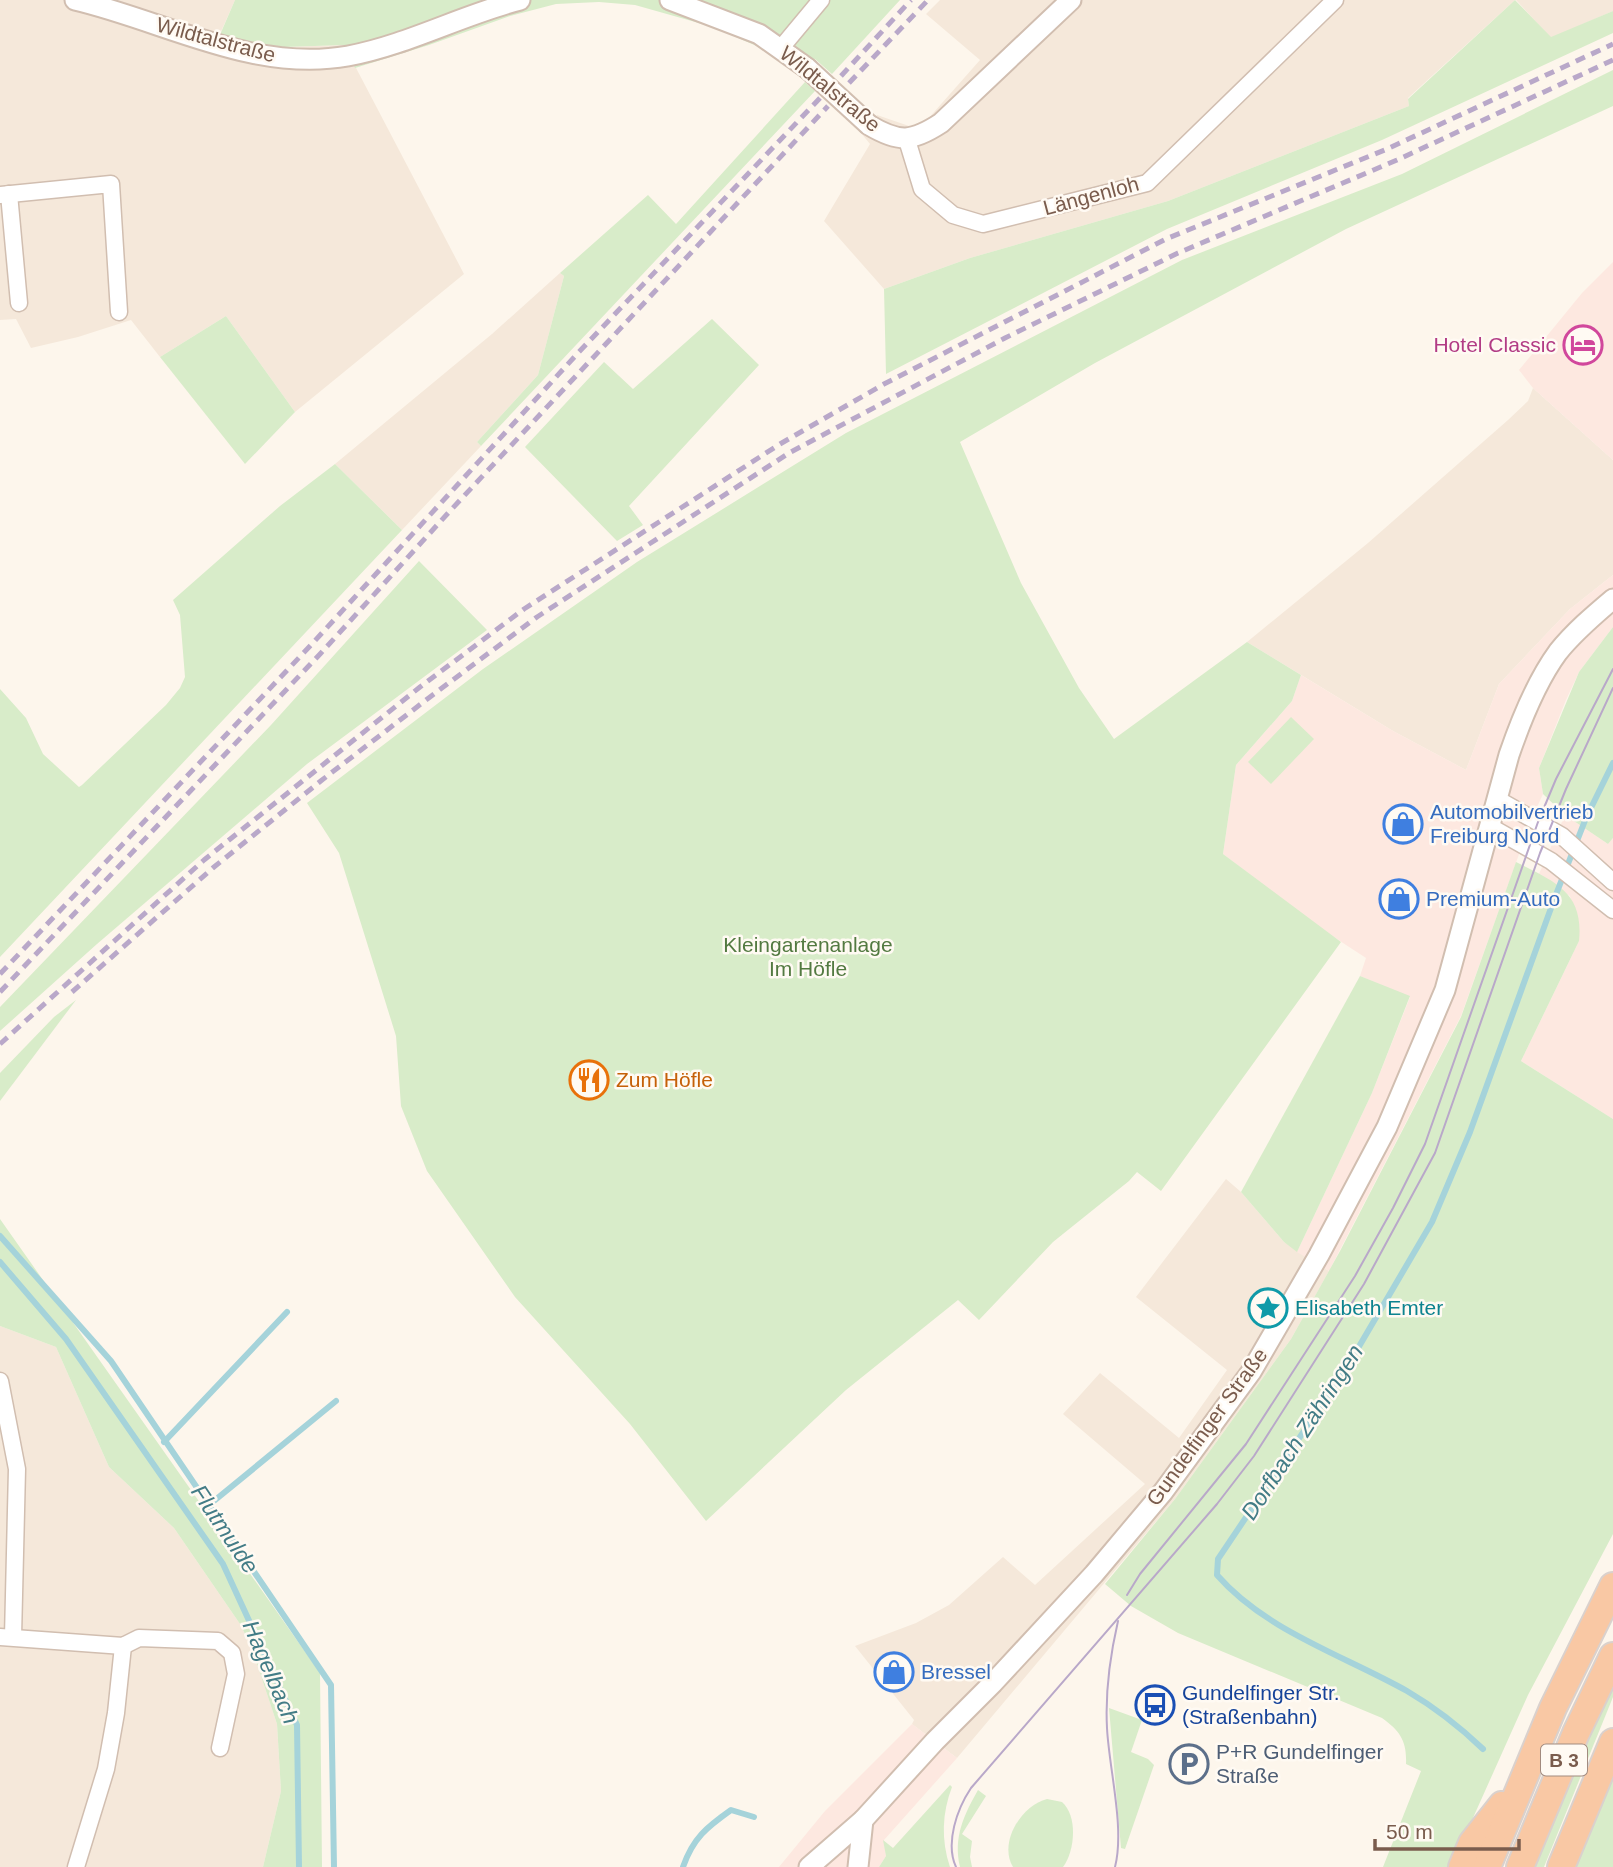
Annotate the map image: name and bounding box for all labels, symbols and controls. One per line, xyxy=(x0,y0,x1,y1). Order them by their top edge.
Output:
street label: Wildtalstraße xyxy=(154,13,278,66)
street label: Wildtalstraße xyxy=(775,41,885,136)
street label: Längenloh xyxy=(1041,172,1141,219)
hotel icon: Hotel Classic xyxy=(1562,324,1604,366)
place label: Hotel Classic xyxy=(1433,333,1556,356)
place label: Automobilvertrieb Freiburg Nord xyxy=(1430,800,1593,847)
shop icon: Automobilvertrieb Freiburg Nord xyxy=(1382,803,1424,845)
shop icon: Premium-Auto xyxy=(1378,878,1420,920)
place label: Premium-Auto xyxy=(1426,887,1560,910)
park label: Kleingartenanlage Im Höfle xyxy=(723,933,893,980)
restaurant icon: Zum Höfle xyxy=(568,1059,610,1101)
place label: Zum Höfle xyxy=(616,1068,713,1091)
place icon: Elisabeth Emter xyxy=(1247,1287,1289,1329)
place label: Elisabeth Emter xyxy=(1295,1296,1443,1319)
water label: Dorfbach Zähringen xyxy=(1236,1340,1368,1524)
street label: Gundelfinger Straße xyxy=(1142,1343,1271,1510)
water label: Flutmulde xyxy=(186,1480,264,1578)
water label: Hagelbach xyxy=(238,1616,304,1728)
shop icon: Bressel xyxy=(873,1651,915,1693)
place label: Bressel xyxy=(921,1660,991,1683)
place label: Gundelfinger Str. (Straßenbahn) xyxy=(1182,1681,1340,1728)
bus stop icon: Gundelfinger Str. (Straßenbahn) xyxy=(1134,1684,1176,1726)
place label: P+R Gundelfinger Straße xyxy=(1216,1740,1384,1787)
parking icon: P+R Gundelfinger Straße xyxy=(1168,1743,1210,1785)
road number: B 3 xyxy=(1541,1744,1587,1776)
scale bar xyxy=(1375,1808,1518,1852)
text: 50 m xyxy=(1386,1820,1433,1843)

